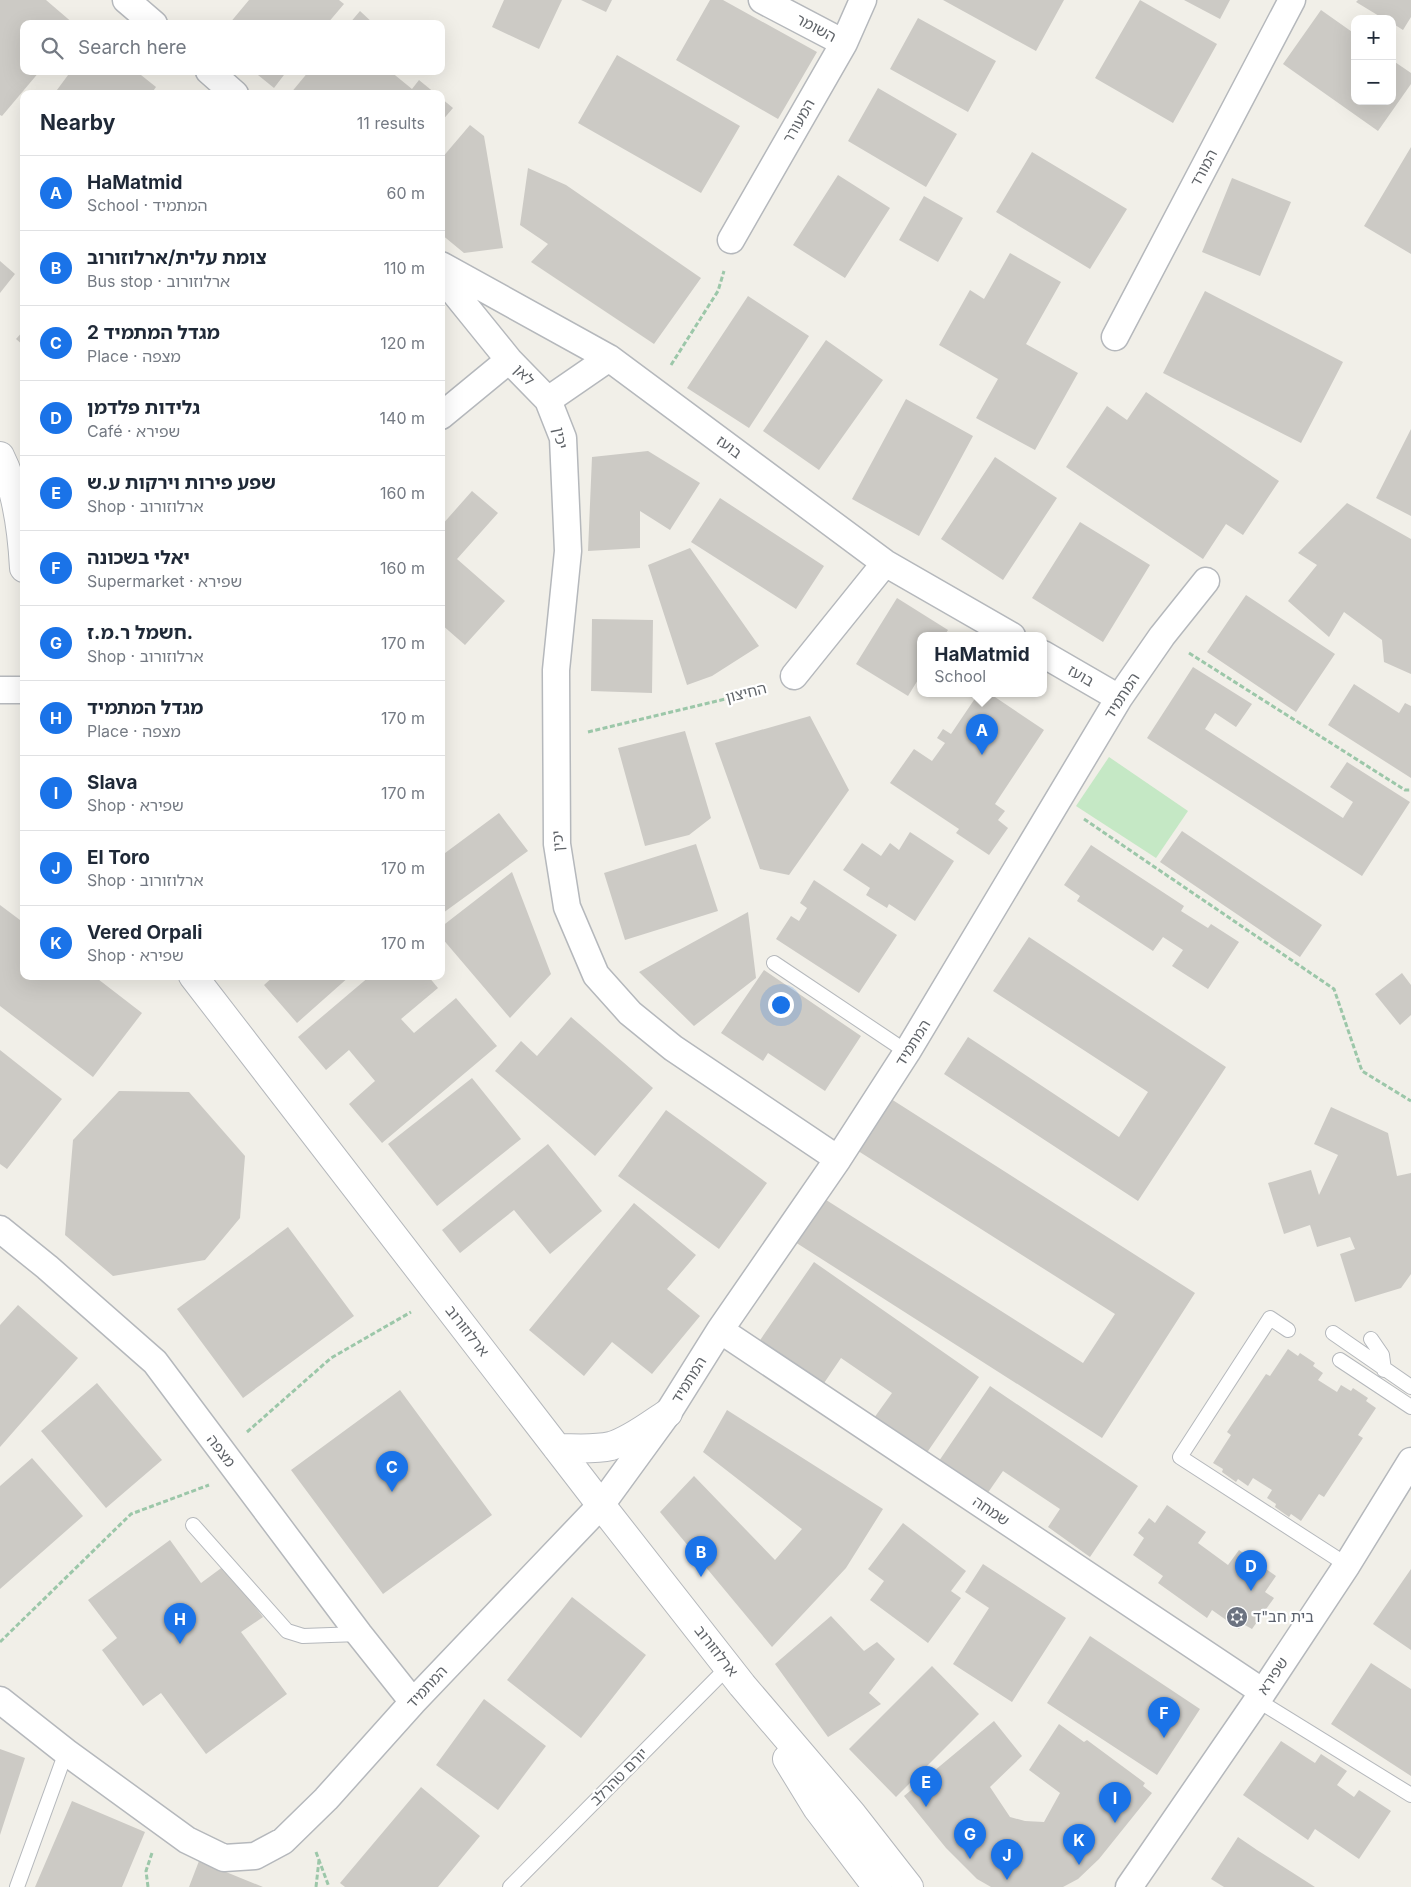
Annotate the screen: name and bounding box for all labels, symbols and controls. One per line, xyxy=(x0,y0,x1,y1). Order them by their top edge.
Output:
street label: השומר xyxy=(793,9,840,46)
map controls xyxy=(1351,15,1396,105)
button: + xyxy=(1351,15,1396,60)
search box xyxy=(20,20,445,75)
icon: search xyxy=(38,34,66,62)
text: Search here xyxy=(78,36,187,59)
button: − xyxy=(1351,60,1396,105)
street label: המעורר xyxy=(778,95,819,146)
text: Nearby xyxy=(40,110,115,135)
text: 11 results xyxy=(357,113,425,133)
street label: המורד xyxy=(1186,146,1221,190)
text: HaMatmid xyxy=(87,171,182,194)
text: A xyxy=(50,183,62,203)
text: 60 m xyxy=(386,183,425,203)
text: School · המתמיד xyxy=(87,195,208,215)
text: צומת עלית/ארלוזורוב xyxy=(87,246,267,269)
text: B xyxy=(51,258,61,278)
text: 110 m xyxy=(383,258,425,278)
text: Bus stop · ארלוזורוב xyxy=(87,271,230,291)
text: מגדל המתמיד 2 xyxy=(87,321,220,344)
text: C xyxy=(50,333,62,353)
text: 120 m xyxy=(380,333,425,353)
text: Place · מצפה xyxy=(87,346,181,366)
street label: לאן xyxy=(510,360,539,389)
text: גלידות פלדמן xyxy=(87,396,200,419)
text: D xyxy=(50,408,62,428)
text: 140 m xyxy=(380,408,425,428)
text: Café · שפירא xyxy=(87,421,180,441)
street label: יכין xyxy=(549,425,572,450)
street label: בועז xyxy=(713,431,746,463)
text: שפע פירות וירקות ע.ש xyxy=(87,471,276,494)
text: E xyxy=(51,483,61,503)
text: 160 m xyxy=(380,483,425,503)
text: Shop · ארלוזורוב xyxy=(87,496,204,516)
text: יאלי בשכונה xyxy=(87,546,190,569)
text: F xyxy=(51,558,61,578)
text: 160 m xyxy=(380,558,425,578)
text: Supermarket · שפירא xyxy=(87,571,242,591)
text: חשמל ר.מ.ז. xyxy=(87,621,193,644)
popup xyxy=(917,632,1047,697)
text: G xyxy=(50,633,62,653)
text: 170 m xyxy=(381,633,425,653)
text: HaMatmid xyxy=(934,643,1030,666)
text: Shop · ארלוזורוב xyxy=(87,646,204,666)
street label: בועז xyxy=(1065,661,1098,691)
text: School xyxy=(934,666,986,686)
street label: המתמיד xyxy=(1100,669,1144,723)
street label: החיצון xyxy=(723,678,768,707)
text: מגדל המתמיד xyxy=(87,696,203,719)
text: H xyxy=(50,708,62,728)
text: 170 m xyxy=(381,708,425,728)
pin: A xyxy=(966,714,998,755)
text: Place · מצפה xyxy=(87,721,181,741)
text: Slava xyxy=(87,771,138,794)
text: I xyxy=(54,783,58,803)
text: 170 m xyxy=(381,783,425,803)
text: Shop · שפירא xyxy=(87,795,184,815)
street label: יכין xyxy=(547,830,568,852)
text: El Toro xyxy=(87,846,150,869)
text: J xyxy=(51,858,61,878)
text: 170 m xyxy=(381,858,425,878)
text: Shop · ארלוזורוב xyxy=(87,870,204,890)
text: Vered Orpali xyxy=(87,921,202,944)
text: K xyxy=(50,933,62,953)
text: 170 m xyxy=(381,933,425,953)
text: Shop · שפירא xyxy=(87,945,184,965)
your location xyxy=(768,992,794,1018)
street label: המתמיד xyxy=(891,1016,934,1070)
street label: ארלוזורוב xyxy=(441,1301,493,1360)
street label: המתמיד xyxy=(667,1353,710,1407)
street label: מצפה xyxy=(203,1430,240,1471)
pin: C xyxy=(376,1451,408,1492)
street label: שמחה xyxy=(969,1491,1013,1530)
pin: B xyxy=(685,1536,717,1577)
pin: D xyxy=(1235,1550,1267,1591)
pin: H xyxy=(164,1603,196,1644)
synagogue icon: בית חב"ד xyxy=(1225,1605,1249,1629)
place label: בית חב"ד xyxy=(1253,1607,1314,1626)
street label: ארלוזורוב xyxy=(690,1621,742,1680)
street label: שפירא xyxy=(1253,1653,1292,1698)
street label: המתמיד xyxy=(402,1661,451,1712)
pin: F xyxy=(1148,1697,1180,1738)
street label: יורם טהרלב xyxy=(586,1744,651,1809)
pin: E xyxy=(910,1766,942,1807)
pin: I xyxy=(1099,1782,1131,1823)
pin: G xyxy=(954,1818,986,1859)
pin: K xyxy=(1063,1824,1095,1865)
pin: J xyxy=(991,1839,1023,1880)

